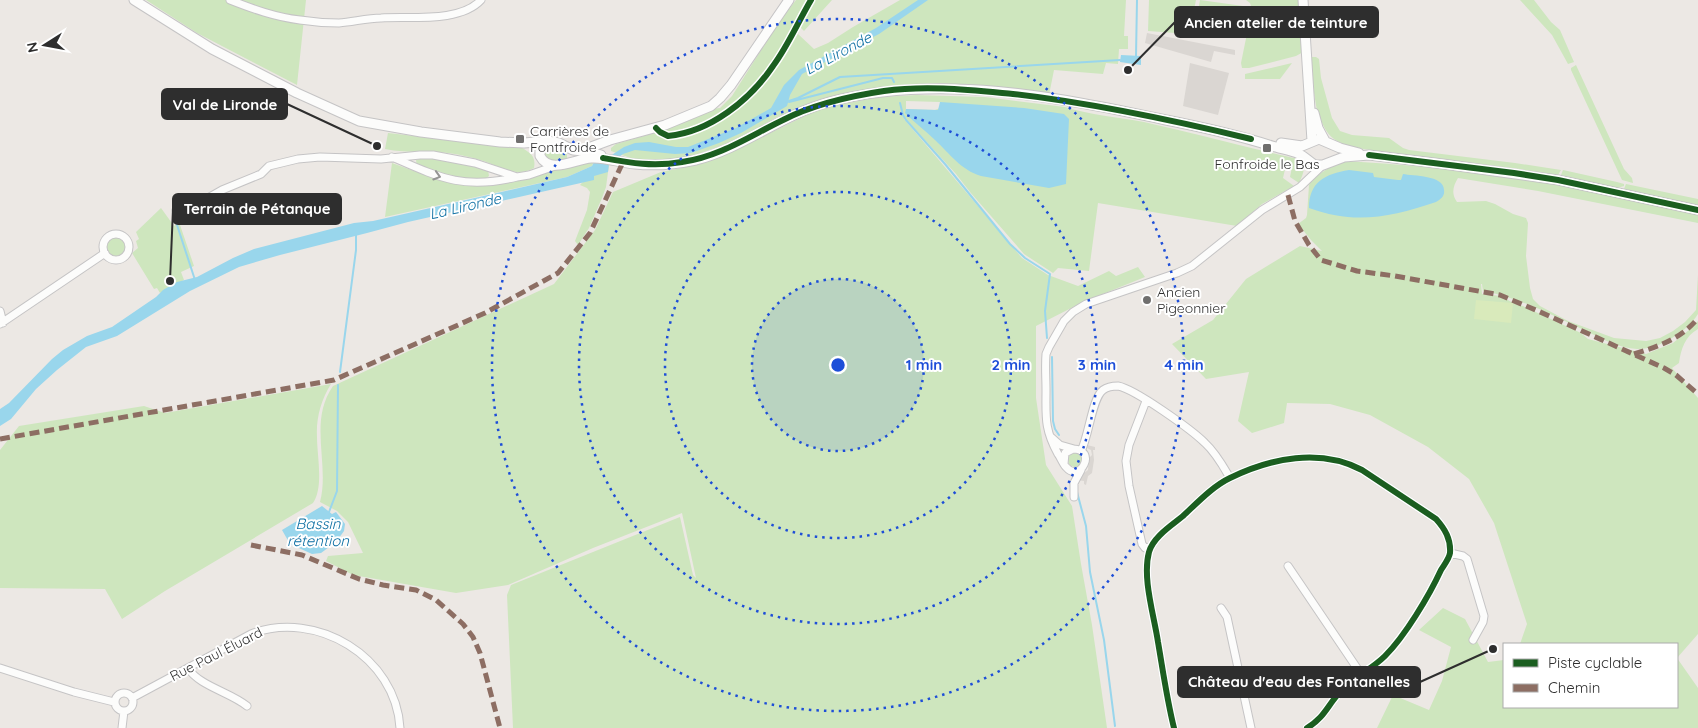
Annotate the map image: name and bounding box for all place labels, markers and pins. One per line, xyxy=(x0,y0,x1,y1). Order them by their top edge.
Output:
callout: Ancien atelier de teinture xyxy=(1175,7,1378,37)
callout: Val de Lironde xyxy=(162,89,287,119)
place label: Carrières de Fontfroide xyxy=(530,122,609,156)
marker: Carrières de Fontfroide xyxy=(514,133,526,145)
marker: Fonfroide le Bas xyxy=(1261,142,1273,154)
place label: Fonfroide le Bas xyxy=(1214,155,1320,173)
callout: Terrain de Pétanque xyxy=(173,194,341,224)
place label: Ancien Pigeonnier xyxy=(1157,283,1226,317)
marker: Ancien Pigeonnier xyxy=(1141,294,1153,306)
centre of rings xyxy=(829,356,847,374)
callout: Château d'eau des Fontanelles xyxy=(1178,667,1420,697)

